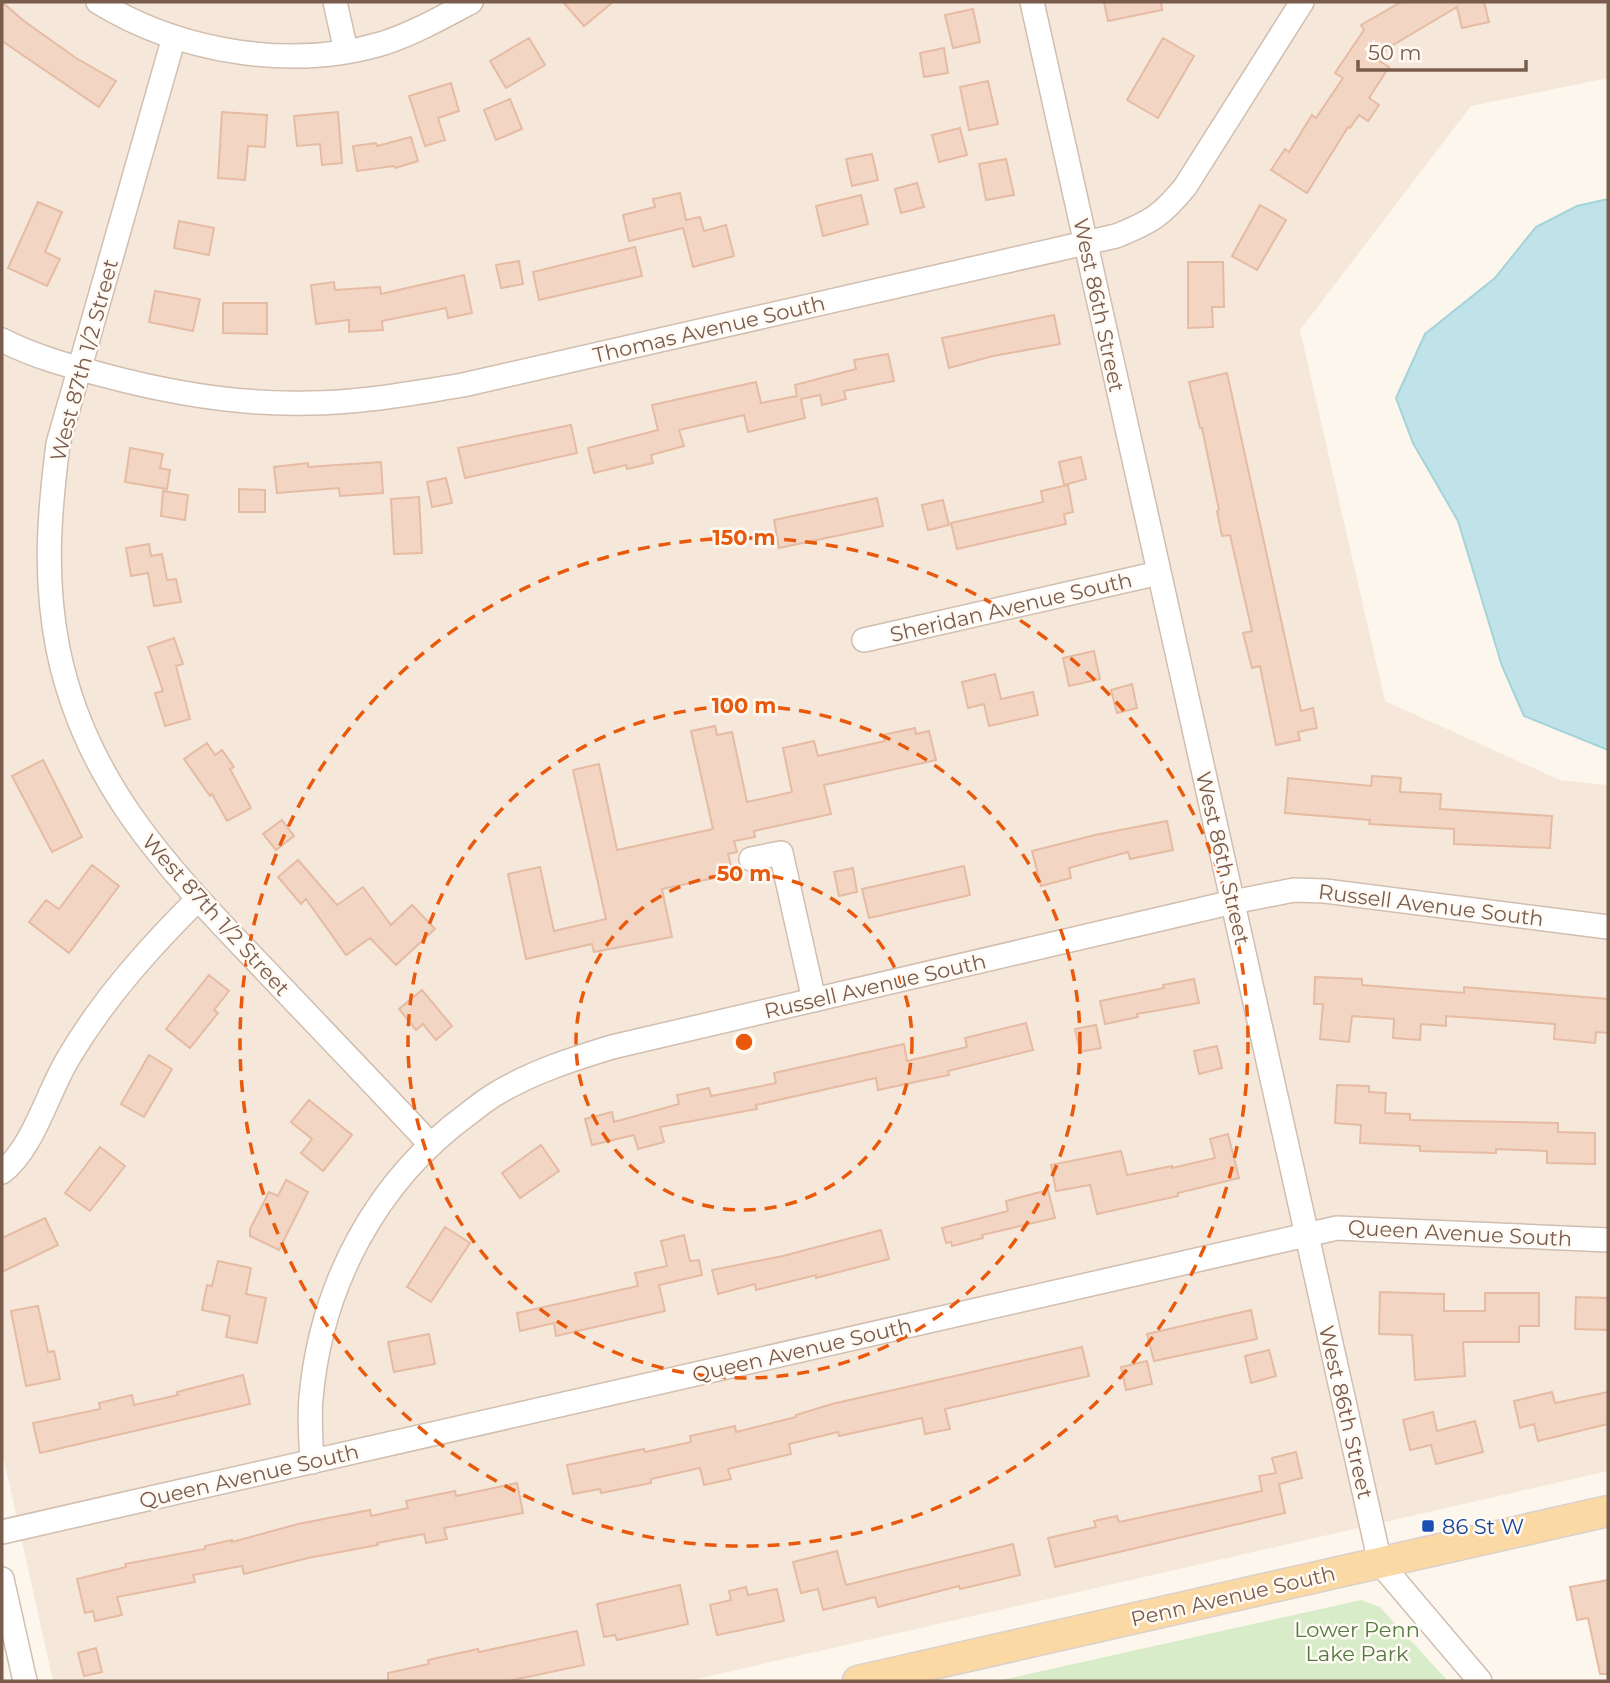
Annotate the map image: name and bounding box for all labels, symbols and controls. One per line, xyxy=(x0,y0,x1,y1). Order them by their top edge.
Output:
scale bar xyxy=(1358,28,1526,72)
text: 50 m xyxy=(1368,40,1422,65)
street label: West 86th Street xyxy=(1068,216,1130,394)
street label: West 87th 1/2 Street xyxy=(45,256,123,464)
street label: Thomas Avenue South xyxy=(590,290,828,368)
text: 150 m xyxy=(713,525,775,550)
street label: Sheridan Avenue South xyxy=(888,567,1134,647)
text: 100 m xyxy=(712,693,776,718)
street label: West 86th Street xyxy=(1191,769,1255,947)
street label: West 87th 1/2 Street xyxy=(137,829,295,1001)
text: 50 m xyxy=(717,861,771,886)
street label: Russell Avenue South xyxy=(1317,879,1545,931)
street label: Russell Avenue South xyxy=(762,948,988,1024)
centre of rings xyxy=(732,1030,756,1054)
street label: Queen Avenue South xyxy=(1347,1215,1573,1251)
street label: Queen Avenue South xyxy=(690,1313,914,1387)
street label: West 86th Street xyxy=(1314,1323,1378,1501)
street label: Queen Avenue South xyxy=(137,1439,361,1513)
place label: 86 St W xyxy=(1442,1514,1524,1539)
marker: 86 St W xyxy=(1420,1518,1436,1534)
street label: Penn Avenue South xyxy=(1128,1560,1338,1632)
park label: Lower Penn Lake Park xyxy=(1294,1617,1420,1666)

